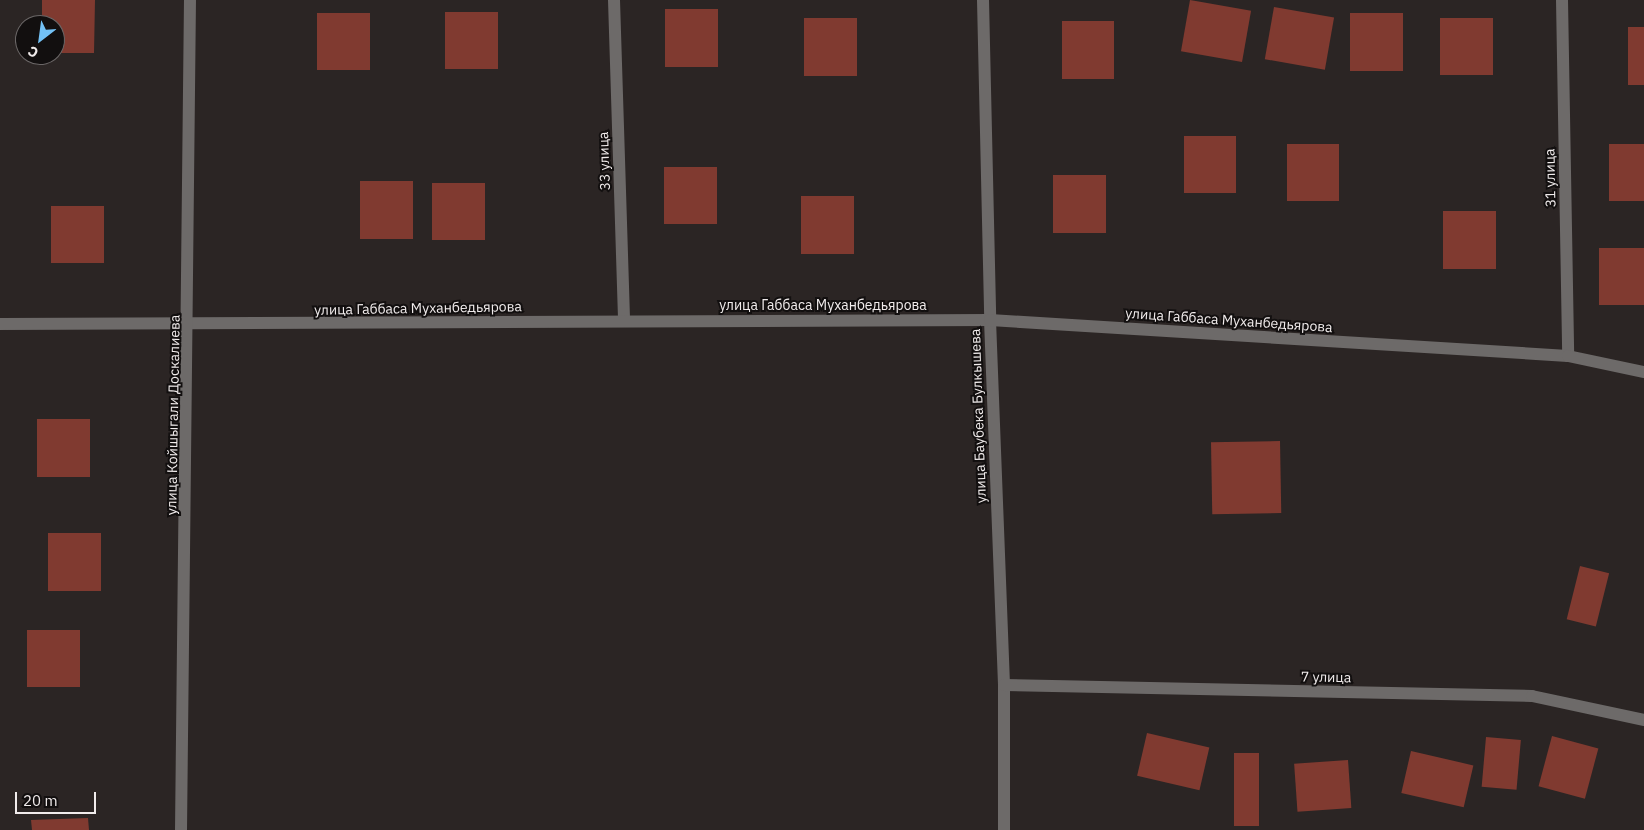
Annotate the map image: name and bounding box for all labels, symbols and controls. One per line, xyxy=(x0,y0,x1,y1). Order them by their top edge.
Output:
north arrow xyxy=(15,15,65,65)
text: С xyxy=(25,42,41,62)
street label: 33 улица xyxy=(595,131,613,191)
street label: 31 улица xyxy=(1541,148,1559,208)
street label: улица Габбаса Муханбедьярова xyxy=(719,297,927,313)
street label: улица Габбаса Муханбедьярова xyxy=(314,298,522,318)
street label: улица Габбаса Муханбедьярова xyxy=(1125,304,1333,336)
street label: улица Койшыгали Доскалиева xyxy=(163,315,183,515)
street label: улица Баубека Булкышева xyxy=(967,328,989,504)
street label: 7 улица xyxy=(1301,668,1351,686)
scale bar xyxy=(18,782,99,814)
text: 20 m xyxy=(23,791,58,810)

